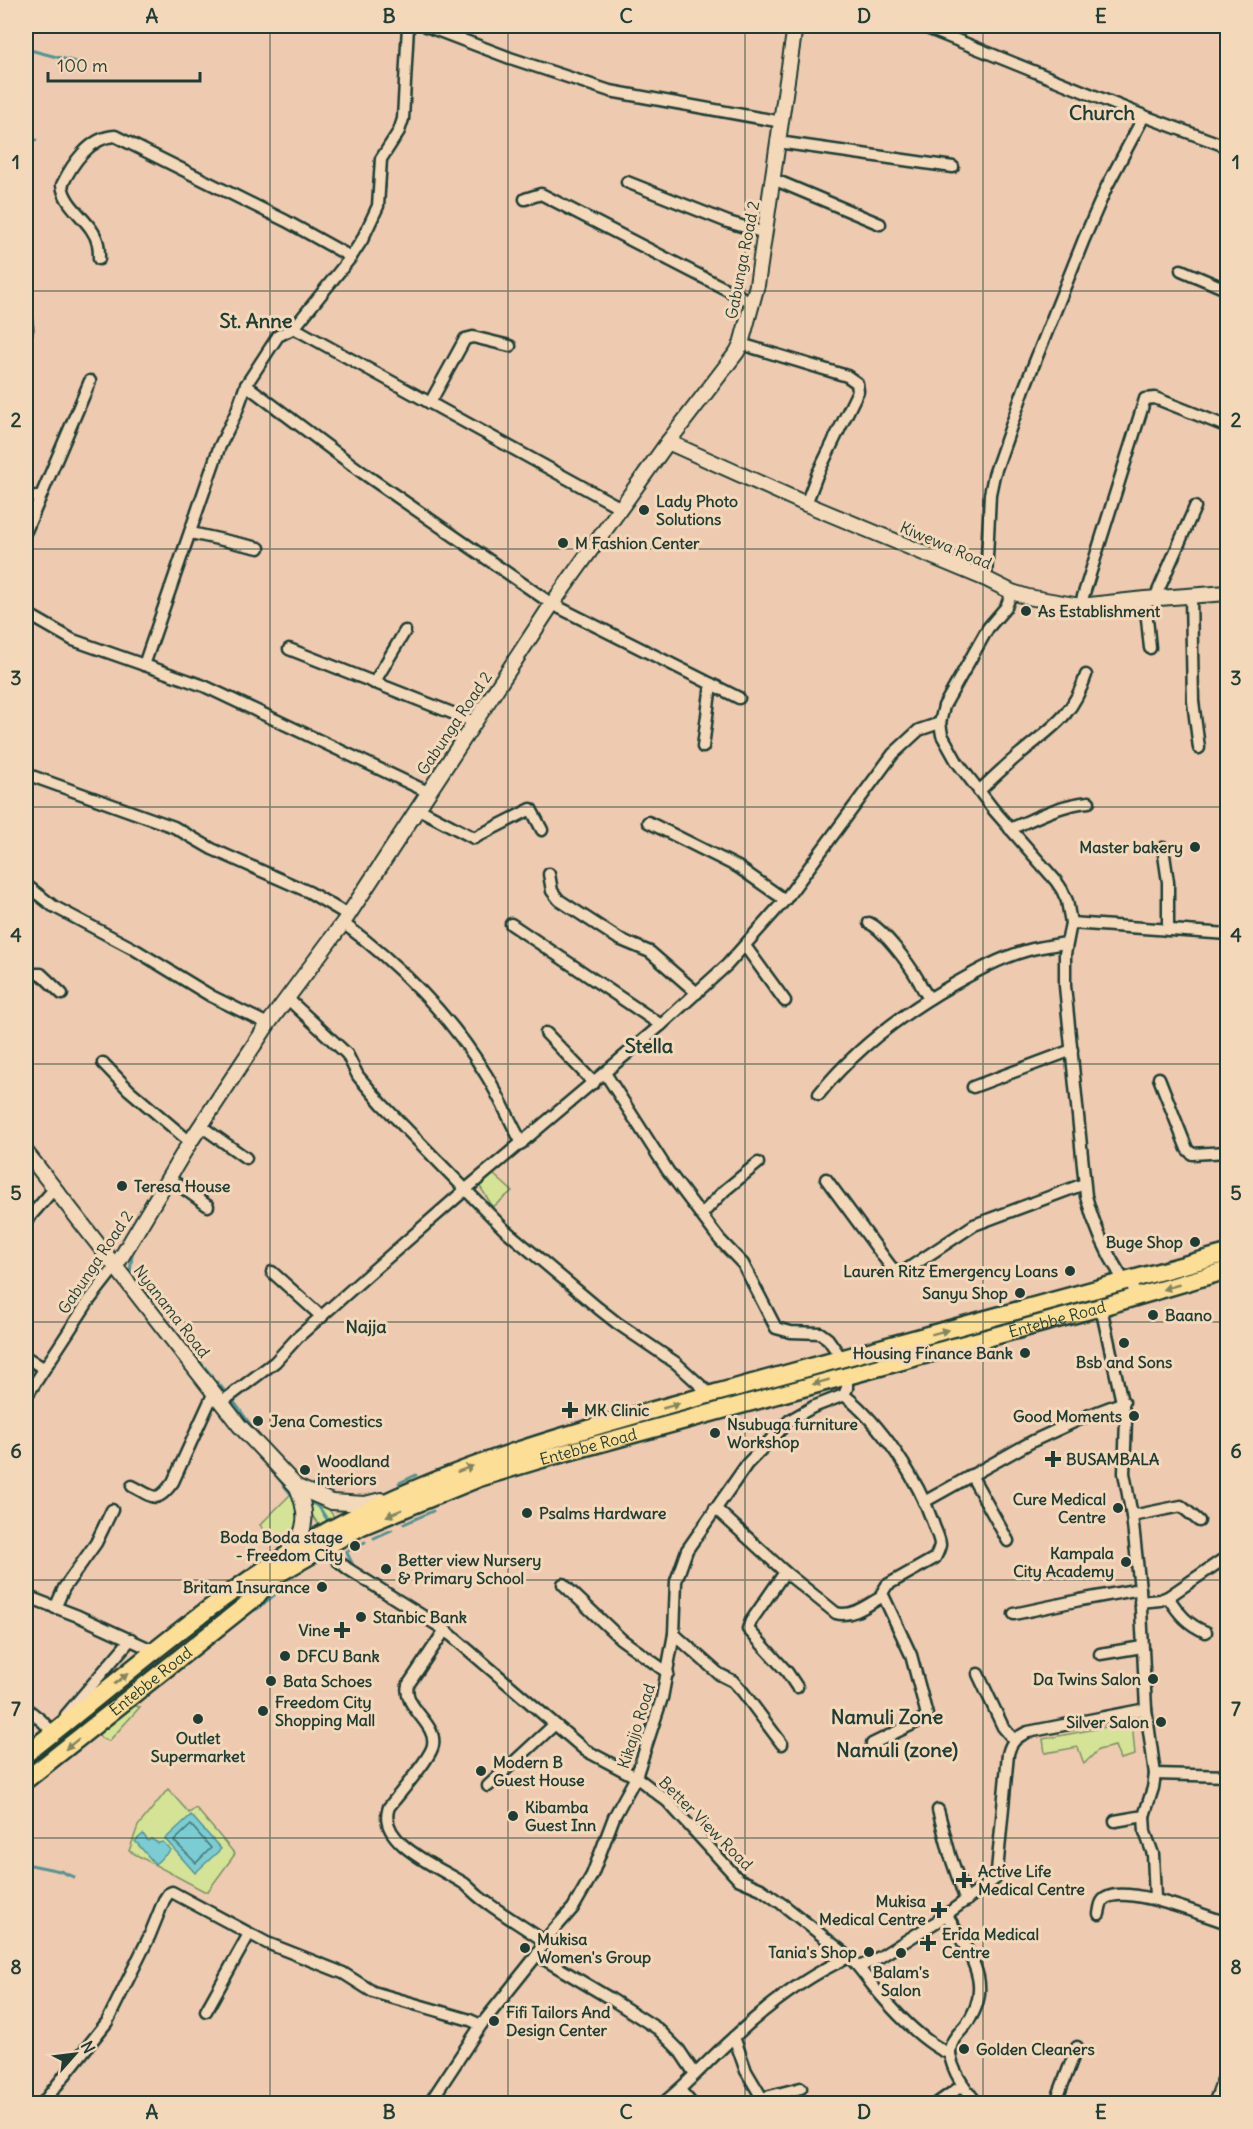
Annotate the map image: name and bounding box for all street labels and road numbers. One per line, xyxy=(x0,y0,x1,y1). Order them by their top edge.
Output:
street label: Gabunga Road 2 xyxy=(721,199,763,321)
street label: Kiwewa Road xyxy=(897,517,995,573)
street label: Gabunga Road 2 xyxy=(412,667,496,778)
street label: Gabunga Road 2 xyxy=(53,1206,137,1317)
street label: Nyanama Road xyxy=(130,1261,214,1361)
street label: Entebbe Road xyxy=(1006,1296,1108,1342)
street label: Entebbe Road xyxy=(537,1424,639,1469)
street label: Entebbe Road xyxy=(105,1642,196,1720)
street label: Kikajjo Road xyxy=(613,1681,659,1771)
street label: Better View Road xyxy=(655,1772,757,1874)

